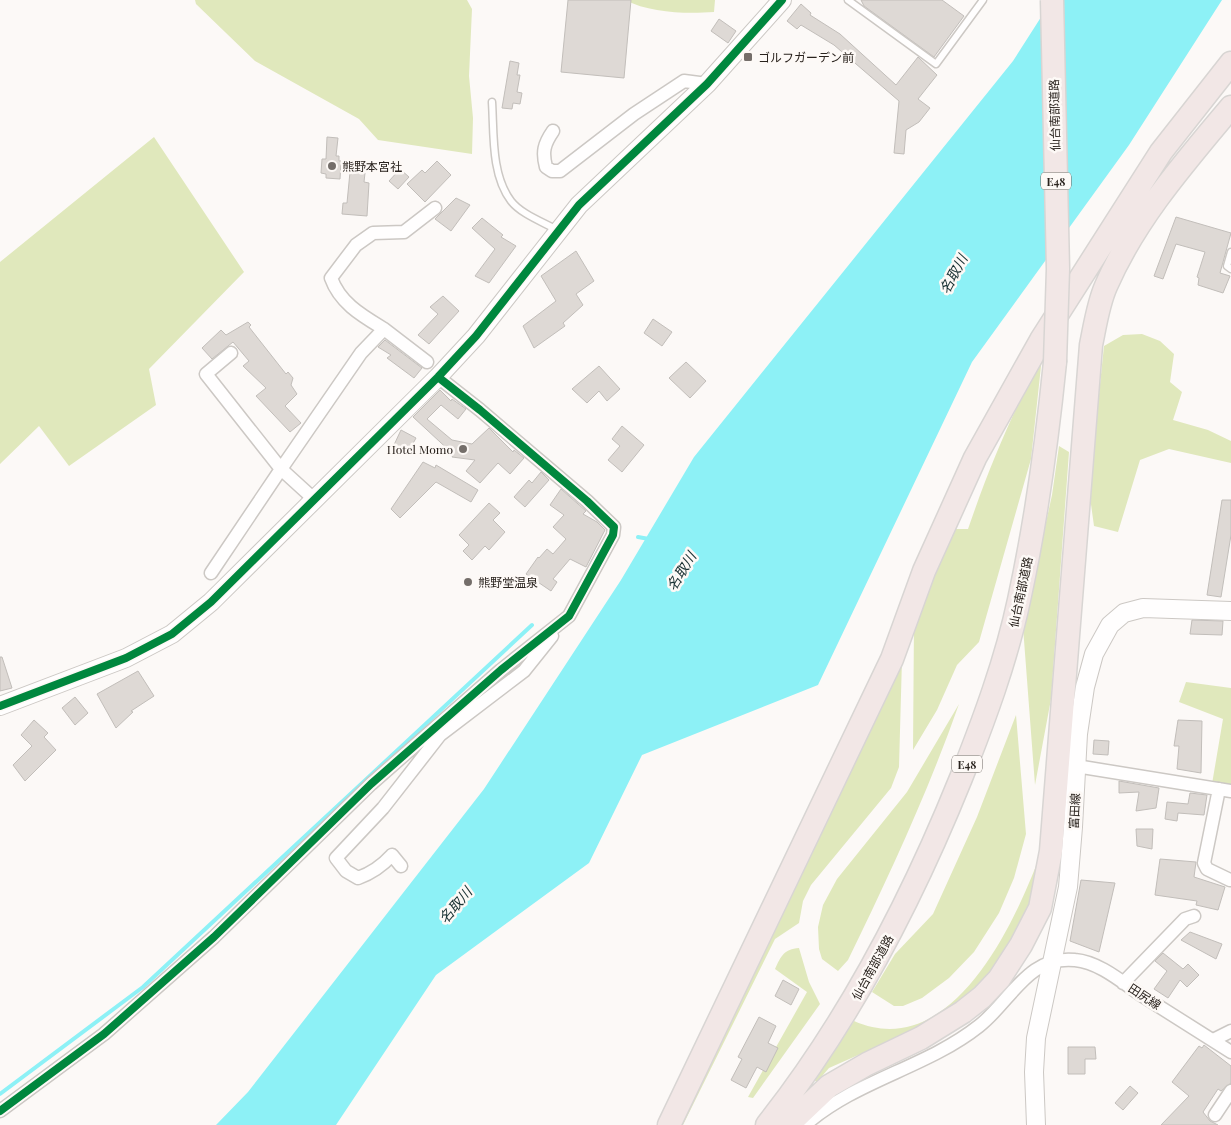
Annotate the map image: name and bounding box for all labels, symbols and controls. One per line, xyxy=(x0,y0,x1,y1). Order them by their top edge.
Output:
place label: ゴルフガーデン前 xyxy=(758,49,854,65)
marker: ゴルフガーデン前 xyxy=(742,51,754,63)
street label: 仙台南部道路 xyxy=(1045,79,1063,151)
place label: 熊野本宮社 xyxy=(342,158,402,174)
marker: 熊野本宮社 xyxy=(326,160,338,172)
road number: E48 xyxy=(1041,172,1071,190)
water label: 名取川 xyxy=(935,249,972,297)
place label: Hotel Momo xyxy=(387,441,453,457)
marker: Hotel Momo xyxy=(457,443,469,455)
water label: 名取川 xyxy=(662,546,701,594)
street label: 仙台南部道路 xyxy=(1005,555,1035,629)
place label: 熊野堂温泉 xyxy=(478,574,538,590)
marker: 熊野堂温泉 xyxy=(462,576,474,588)
road number: E48 xyxy=(952,756,982,772)
street label: 富田線 xyxy=(1065,793,1083,829)
water label: 名取川 xyxy=(434,881,477,927)
street label: 仙台南部道路 xyxy=(848,932,896,1002)
street label: 田尻線 xyxy=(1126,979,1164,1013)

